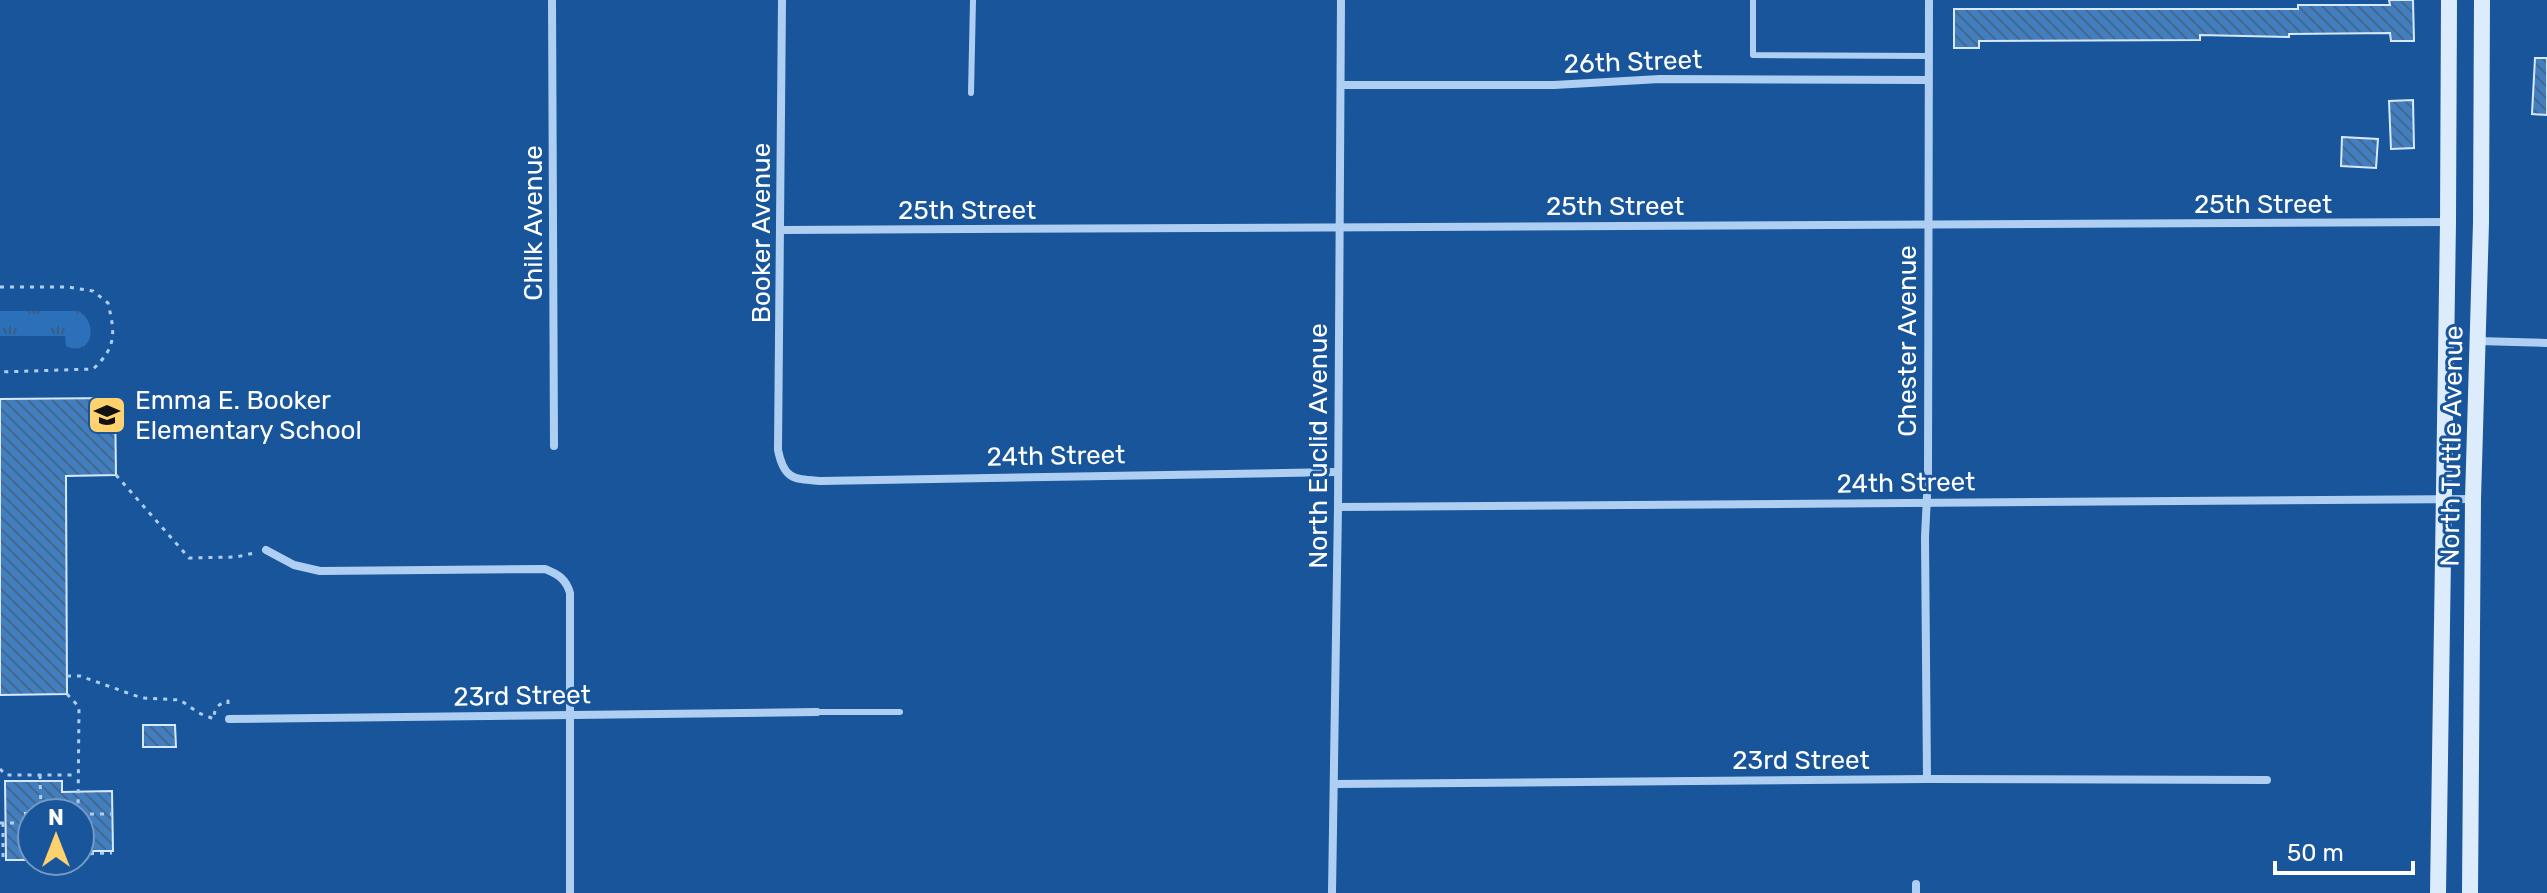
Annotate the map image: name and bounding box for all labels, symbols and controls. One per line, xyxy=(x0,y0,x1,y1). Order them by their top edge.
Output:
street label: 26th Street xyxy=(1563,44,1703,80)
street label: Booker Avenue xyxy=(746,143,777,323)
street label: Chilk Avenue xyxy=(518,145,549,301)
street label: 25th Street xyxy=(2194,189,2332,220)
street label: 25th Street xyxy=(1546,191,1684,222)
street label: 25th Street xyxy=(898,195,1036,226)
street label: Chester Avenue xyxy=(1892,245,1923,437)
street label: North Euclid Avenue xyxy=(1303,323,1334,569)
street label: North Tuttle Avenue xyxy=(2434,325,2470,567)
place label: Emma E. Booker Elementary School xyxy=(135,385,362,446)
school or university icon: Emma E. Booker Elementary School xyxy=(86,394,128,436)
street label: 24th Street xyxy=(986,439,1126,473)
street label: 24th Street xyxy=(1836,466,1976,500)
street label: 23rd Street xyxy=(453,679,591,713)
street label: 23rd Street xyxy=(1732,745,1870,776)
north arrow xyxy=(16,797,96,877)
text: N xyxy=(48,804,64,831)
scale bar xyxy=(2275,825,2413,875)
text: 50 m xyxy=(2287,839,2344,867)

